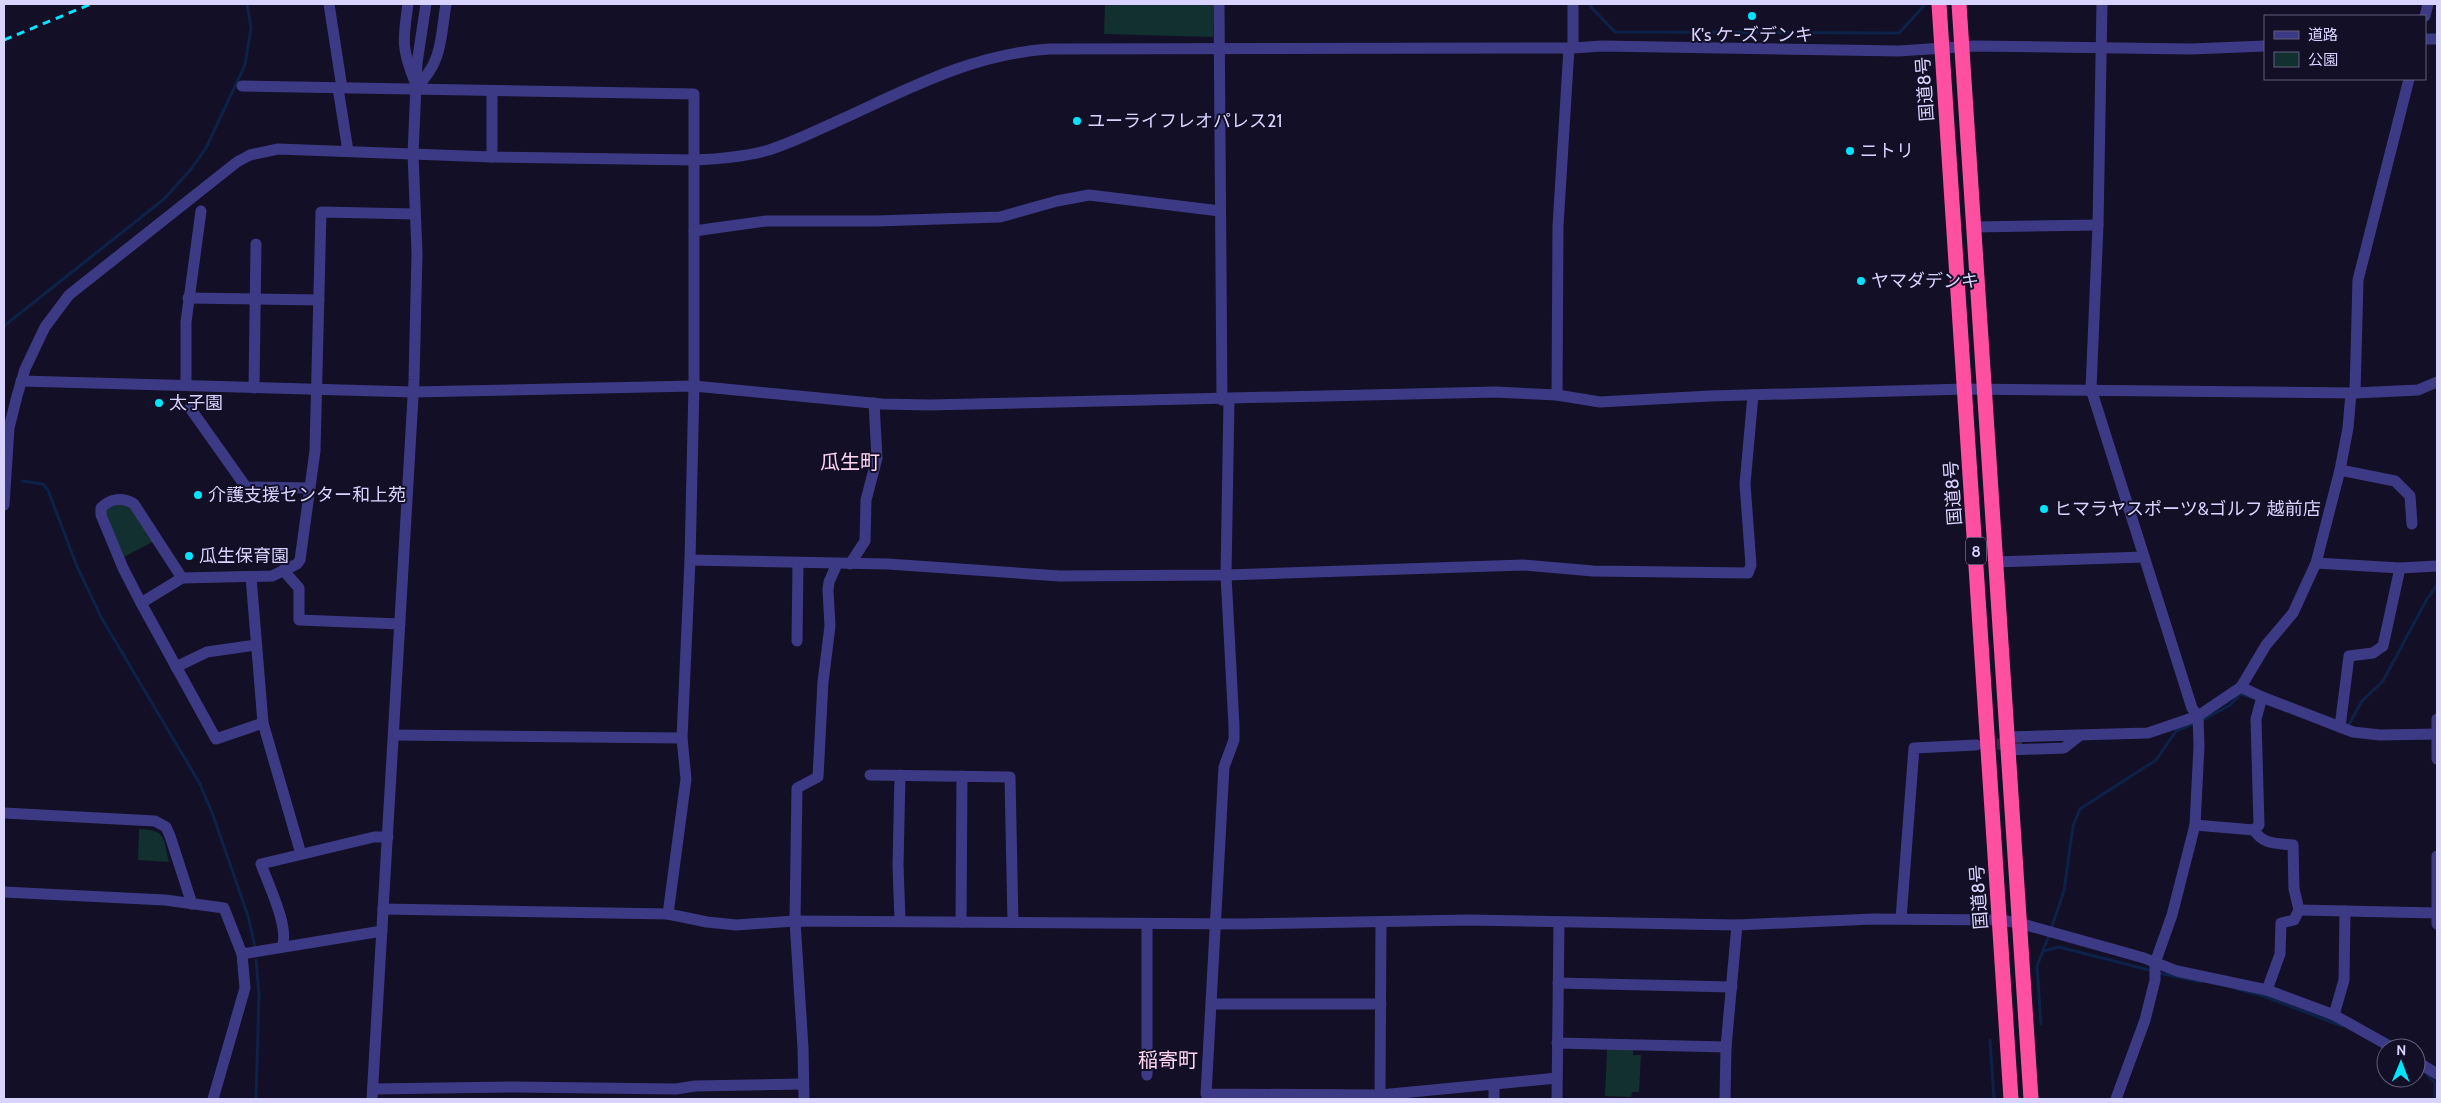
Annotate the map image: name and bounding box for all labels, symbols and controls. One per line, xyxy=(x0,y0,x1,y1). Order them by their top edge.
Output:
marker: K's ケ-ズデンキ xyxy=(1746,10,1758,22)
legend xyxy=(2264,15,2426,80)
place label: K's ケ-ズデンキ xyxy=(1691,24,1813,46)
text: 道路 xyxy=(2308,26,2338,44)
text: 公園 xyxy=(2308,51,2338,69)
street label: 国道8号 xyxy=(1912,56,1938,122)
place label: ユーライフレオパレス21 xyxy=(1087,110,1282,132)
marker: ユーライフレオパレス21 xyxy=(1071,115,1083,127)
place label: ニトリ xyxy=(1860,140,1914,162)
marker: ニトリ xyxy=(1844,145,1856,157)
place label: ヤマダデンキ xyxy=(1871,270,1979,292)
marker: ヤマダデンキ xyxy=(1855,275,1867,287)
place label: 太子園 xyxy=(169,392,223,414)
marker: 太子園 xyxy=(153,397,165,409)
district label: 瓜生町 xyxy=(820,450,880,474)
street label: 国道8号 xyxy=(1940,460,1966,526)
place label: 介護支援センター和上苑 xyxy=(208,484,406,506)
marker: 介護支援センター和上苑 xyxy=(192,489,204,501)
place label: ヒマラヤスポーツ&ゴルフ 越前店 xyxy=(2054,498,2321,520)
marker: ヒマラヤスポーツ&ゴルフ 越前店 xyxy=(2038,503,2050,515)
road number: 8 xyxy=(1966,538,1986,564)
place label: 瓜生保育園 xyxy=(199,545,289,567)
marker: 瓜生保育園 xyxy=(183,550,195,562)
street label: 国道8号 xyxy=(1966,864,1992,930)
north arrow xyxy=(2376,1038,2426,1088)
text: N xyxy=(2396,1041,2406,1059)
district label: 稲寄町 xyxy=(1138,1048,1198,1072)

